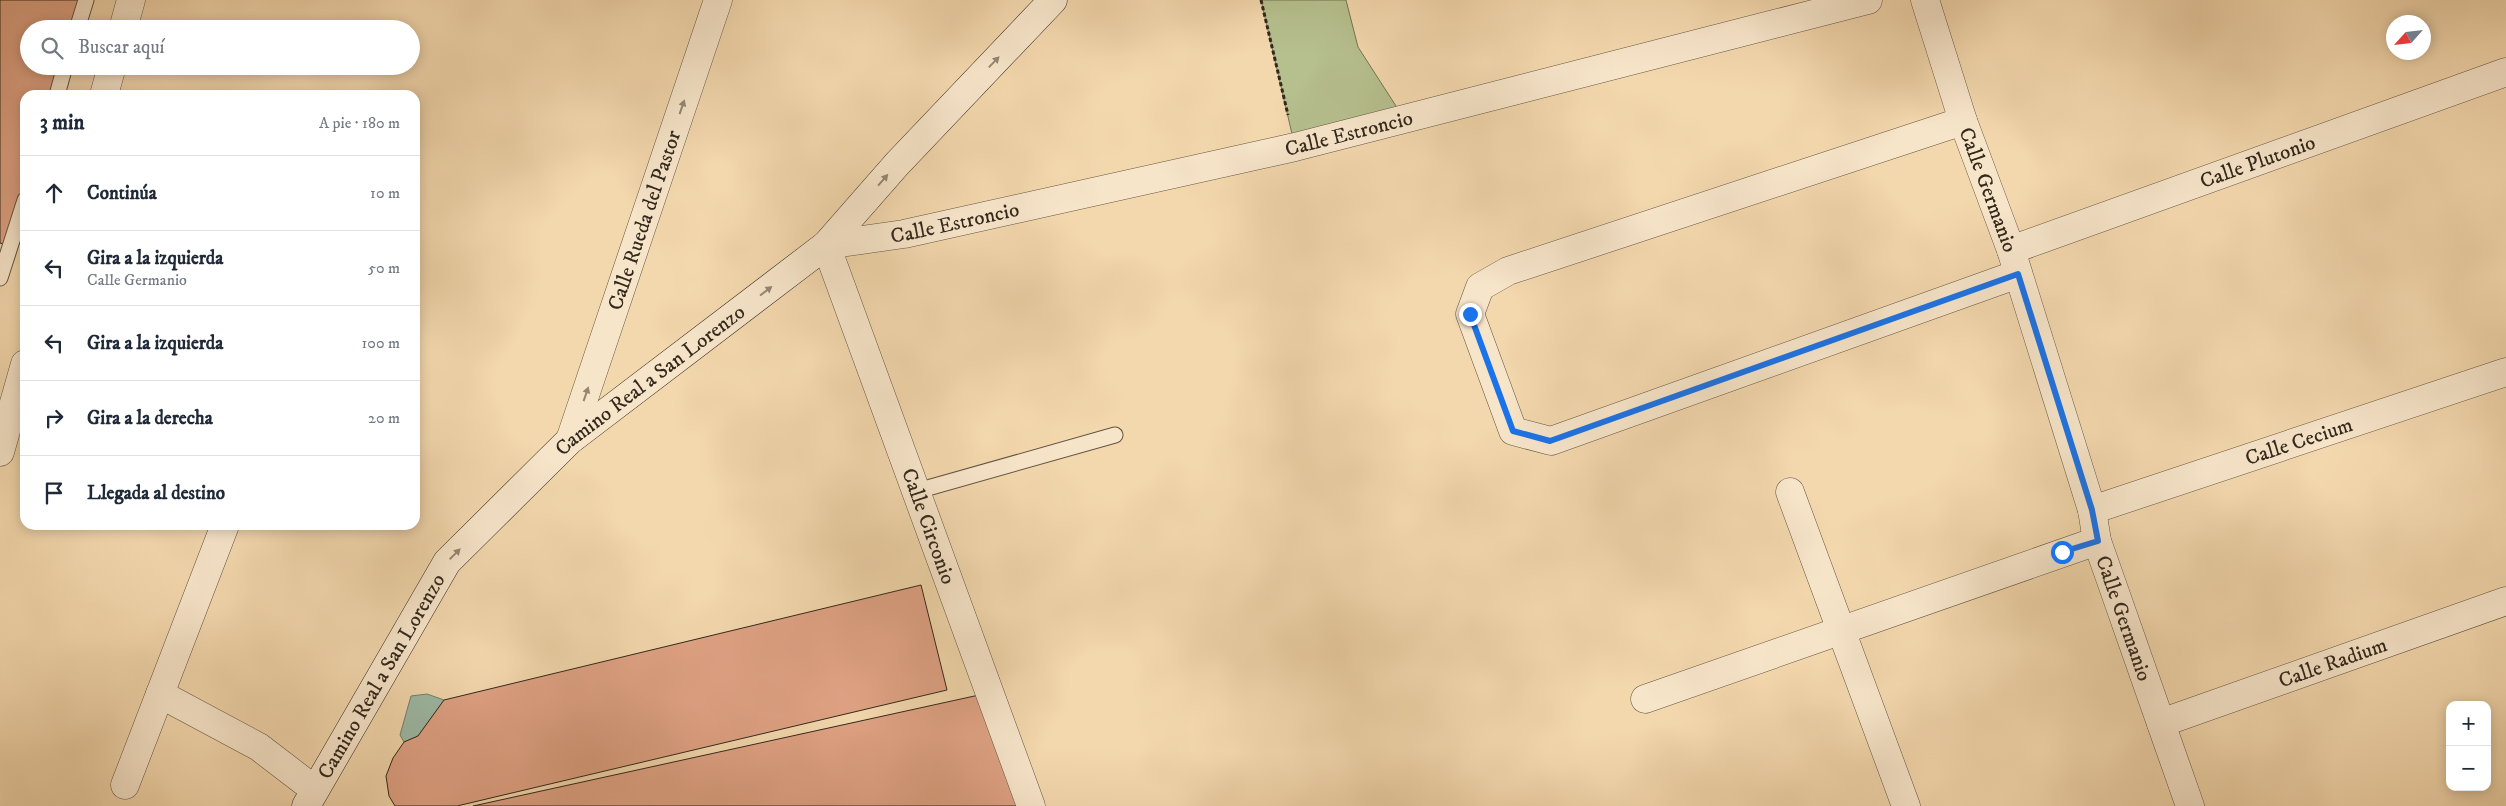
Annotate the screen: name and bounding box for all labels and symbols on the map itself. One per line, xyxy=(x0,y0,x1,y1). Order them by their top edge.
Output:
north arrow xyxy=(2386,15,2431,60)
one-way arrow xyxy=(988,56,1000,68)
one-way arrow xyxy=(679,99,686,114)
street label: Calle Estroncio xyxy=(1283,105,1416,163)
street label: Calle Germanio xyxy=(1953,124,2023,256)
street label: Calle Rueda del Pastor xyxy=(603,127,687,314)
street label: Calle Plutonio xyxy=(2197,130,2319,195)
one-way arrow xyxy=(877,174,888,186)
street label: Calle Estroncio xyxy=(889,197,1022,250)
one-way arrow xyxy=(759,286,772,297)
street label: Camino Real a San Lorenzo xyxy=(550,299,751,462)
route end xyxy=(1459,303,1482,326)
one-way arrow xyxy=(583,386,590,401)
street label: Calle Cecium xyxy=(2242,412,2356,472)
street label: Calle Circonio xyxy=(895,465,961,588)
route start xyxy=(2051,541,2074,564)
one-way arrow xyxy=(449,548,461,560)
street label: Calle Germanio xyxy=(2089,552,2157,685)
street label: Camino Real a San Lorenzo xyxy=(312,569,451,784)
street label: Calle Radium xyxy=(2275,632,2391,694)

